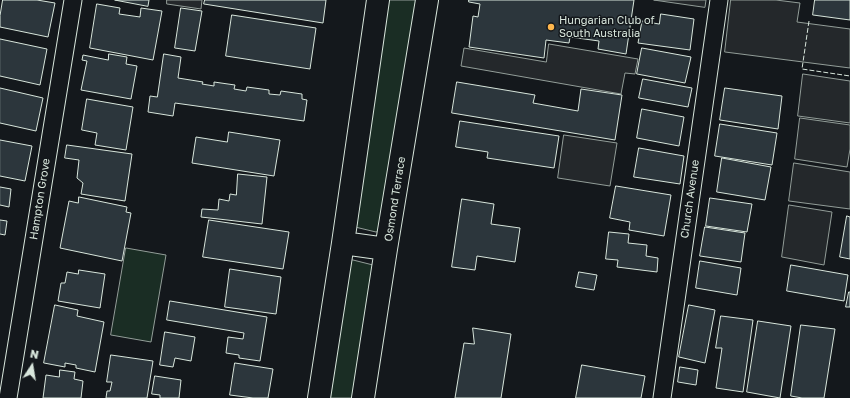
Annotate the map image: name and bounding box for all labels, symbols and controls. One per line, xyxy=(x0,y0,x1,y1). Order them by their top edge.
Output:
place label: Hungarian Club of South Australia xyxy=(559,14,654,40)
marker: Hungarian Club of South Australia xyxy=(546,22,556,32)
street label: Osmond Terrace xyxy=(382,156,408,242)
street label: Hampton Grove xyxy=(27,157,53,241)
street label: Church Avenue xyxy=(678,159,702,239)
north arrow xyxy=(12,346,52,386)
text: N xyxy=(29,347,40,361)

